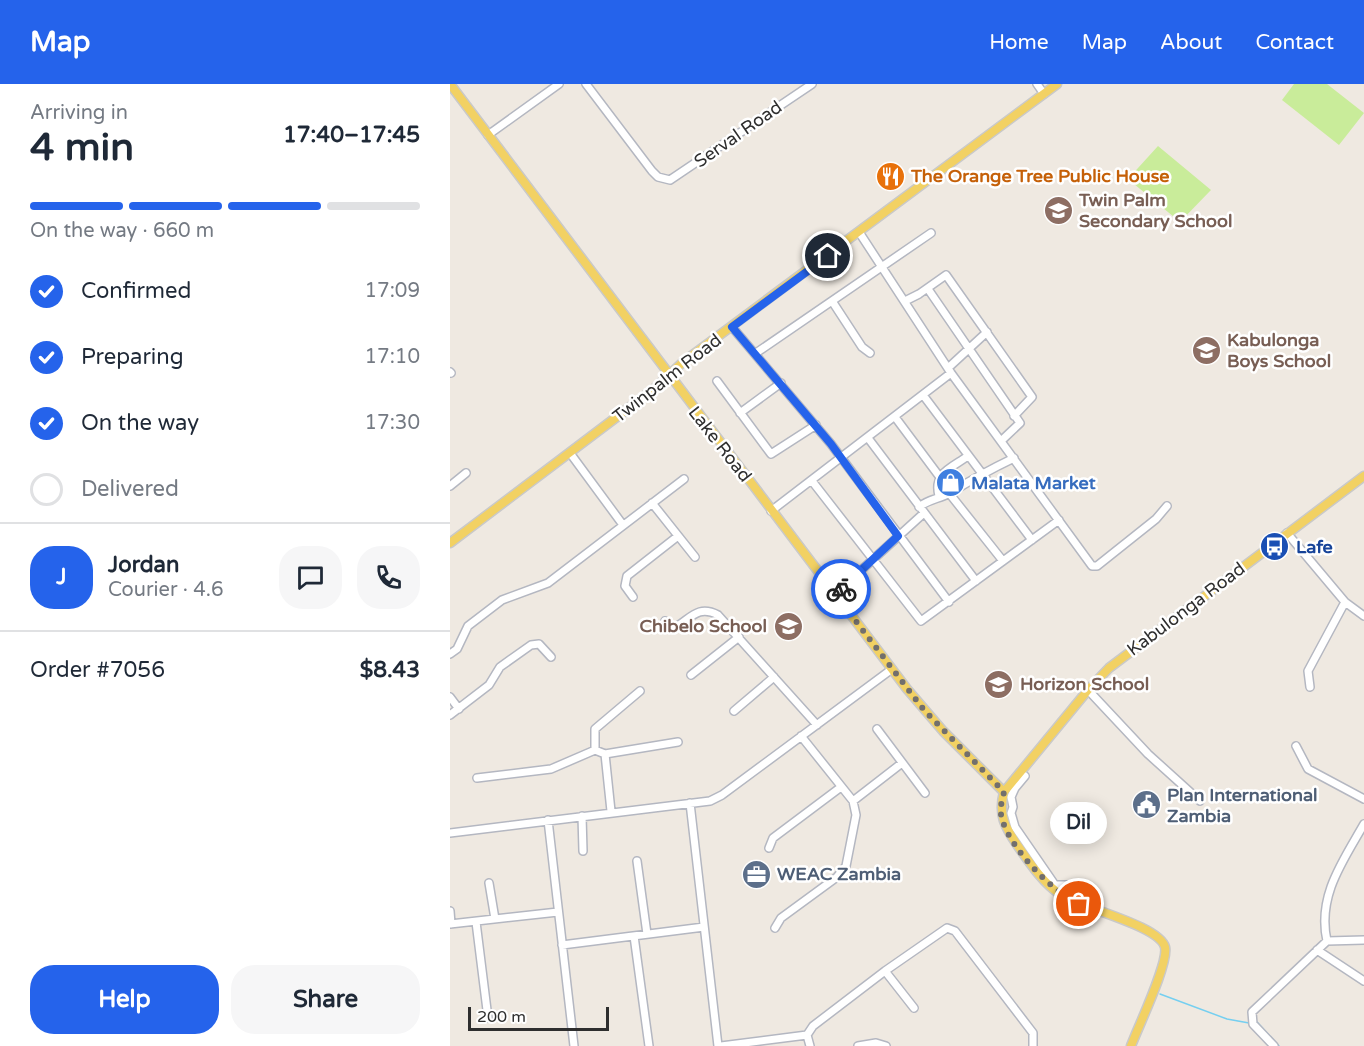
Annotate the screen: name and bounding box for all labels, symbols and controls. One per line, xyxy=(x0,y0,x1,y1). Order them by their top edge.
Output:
text: Map xyxy=(30,25,90,59)
text: Home xyxy=(989,30,1049,55)
text: Map xyxy=(1082,30,1127,55)
text: About xyxy=(1160,30,1222,55)
text: Contact xyxy=(1255,30,1334,55)
street label: Serval Road xyxy=(690,96,786,172)
text: Arriving in xyxy=(30,101,128,125)
text: 17:40–17:45 xyxy=(283,122,420,148)
text: 4 min xyxy=(30,124,134,171)
restaurant icon: The Orange Tree Public House xyxy=(874,160,906,192)
place label: The Orange Tree Public House xyxy=(910,165,1170,187)
place label: Twin Palm Secondary School xyxy=(1078,189,1232,232)
school or university icon: Twin Palm Secondary School xyxy=(1042,194,1074,226)
text: On the way · 660 m xyxy=(30,219,214,243)
pin xyxy=(802,230,853,281)
icon: home xyxy=(811,239,844,272)
icon: check xyxy=(30,275,63,308)
text: Confirmed xyxy=(81,278,191,304)
text: 17:09 xyxy=(365,279,420,303)
street label: Twinpalm Road xyxy=(608,329,726,427)
place label: Kabulonga Boys School xyxy=(1227,329,1331,372)
school or university icon: Kabulonga Boys School xyxy=(1190,334,1222,366)
icon: check xyxy=(30,341,63,374)
text: Preparing xyxy=(81,344,184,370)
text: 17:10 xyxy=(365,345,420,369)
street label: Lake Road xyxy=(684,402,756,486)
icon: check xyxy=(30,407,63,440)
text: On the way xyxy=(81,410,199,436)
text: 17:30 xyxy=(365,411,420,435)
shop icon: Malata Market xyxy=(934,467,966,499)
place label: Malata Market xyxy=(971,472,1096,494)
text: Delivered xyxy=(81,476,179,502)
bus stop icon: Lafe xyxy=(1259,531,1291,563)
place label: Lafe xyxy=(1296,536,1333,558)
button: chat xyxy=(279,546,342,609)
button: phone xyxy=(357,546,420,609)
text: Jordan xyxy=(108,552,179,578)
street label: Kabulonga Road xyxy=(1123,557,1249,661)
courier xyxy=(811,559,871,619)
text: J xyxy=(56,564,67,590)
icon: bike xyxy=(825,573,858,606)
text: Courier · 4.6 xyxy=(108,578,223,602)
school or university icon: Chibelo School xyxy=(772,610,804,642)
place label: Chibelo School xyxy=(639,615,767,637)
text: Order #7056 xyxy=(30,657,165,683)
text: $8.43 xyxy=(360,657,420,683)
school or university icon: Horizon School xyxy=(983,668,1015,700)
place label: Horizon School xyxy=(1020,673,1149,695)
place label: Plan International Zambia xyxy=(1167,784,1317,827)
public building icon: Plan International Zambia xyxy=(1130,789,1162,821)
callout: Dil xyxy=(1050,802,1108,844)
text: Dil xyxy=(1066,811,1091,835)
office icon: WEAC Zambia xyxy=(740,858,772,890)
place label: WEAC Zambia xyxy=(777,863,901,885)
pin xyxy=(1053,878,1104,929)
icon: bag xyxy=(1062,887,1095,920)
button: Help xyxy=(30,965,219,1034)
button: Share xyxy=(231,965,420,1034)
scale bar xyxy=(468,1004,609,1032)
text: 200 m xyxy=(477,1007,526,1027)

